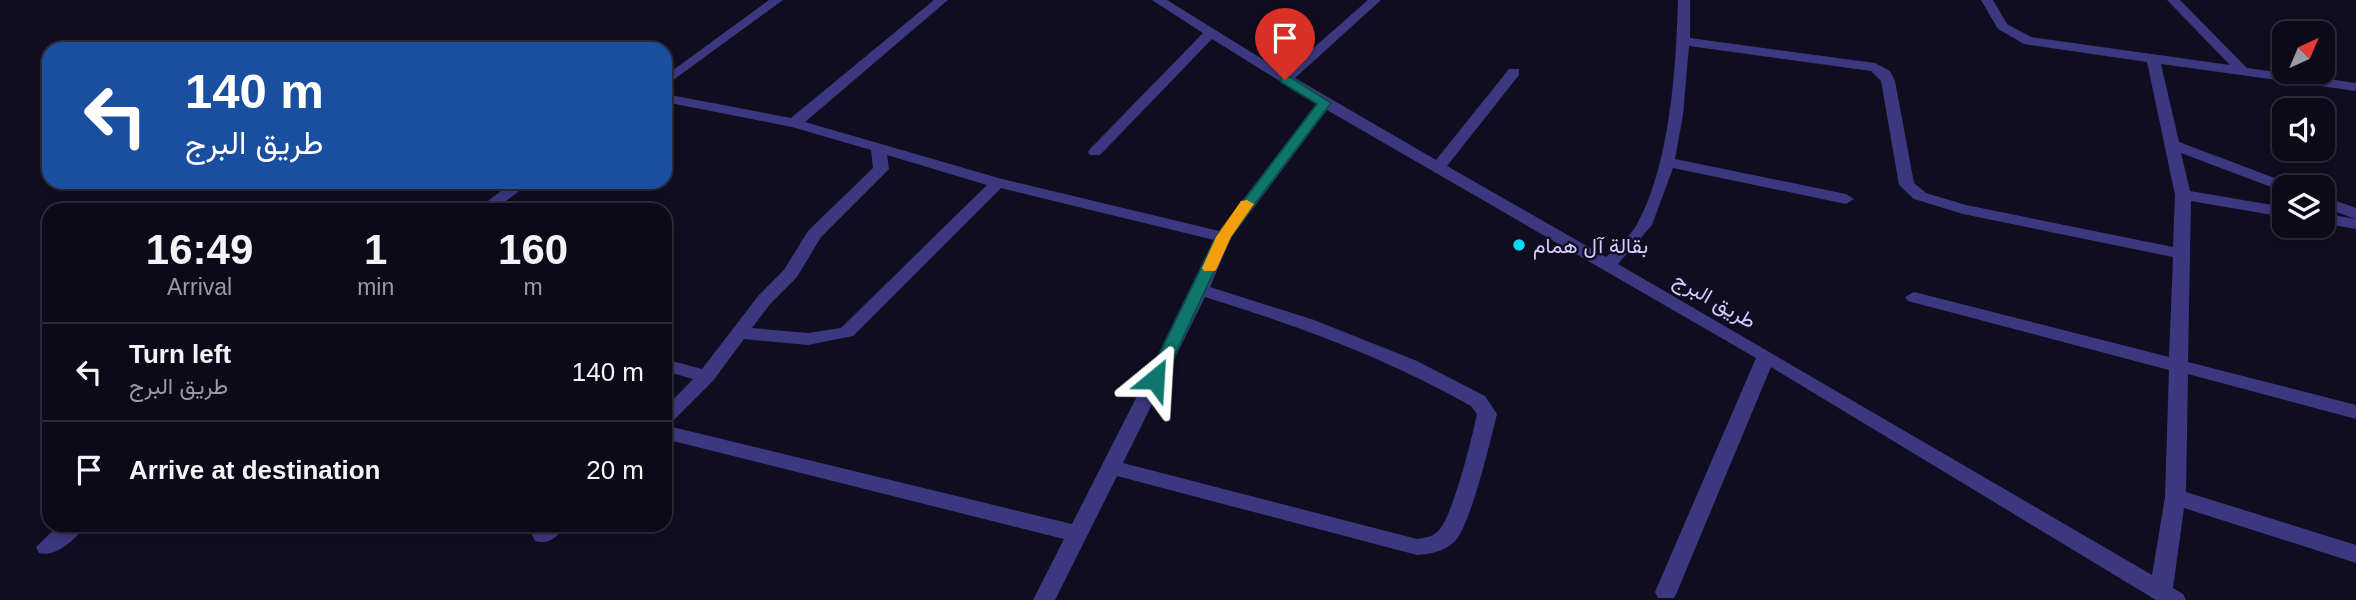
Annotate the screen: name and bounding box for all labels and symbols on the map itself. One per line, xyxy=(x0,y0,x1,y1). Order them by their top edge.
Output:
pin xyxy=(1255,8,1315,80)
north arrow xyxy=(2272,21,2334,84)
place label: بقالة آل همام xyxy=(1533,234,1648,260)
marker: بقالة آل همام xyxy=(1511,237,1527,253)
street label: طريق البرج xyxy=(1668,267,1760,335)
position arrow xyxy=(1118,342,1192,416)

